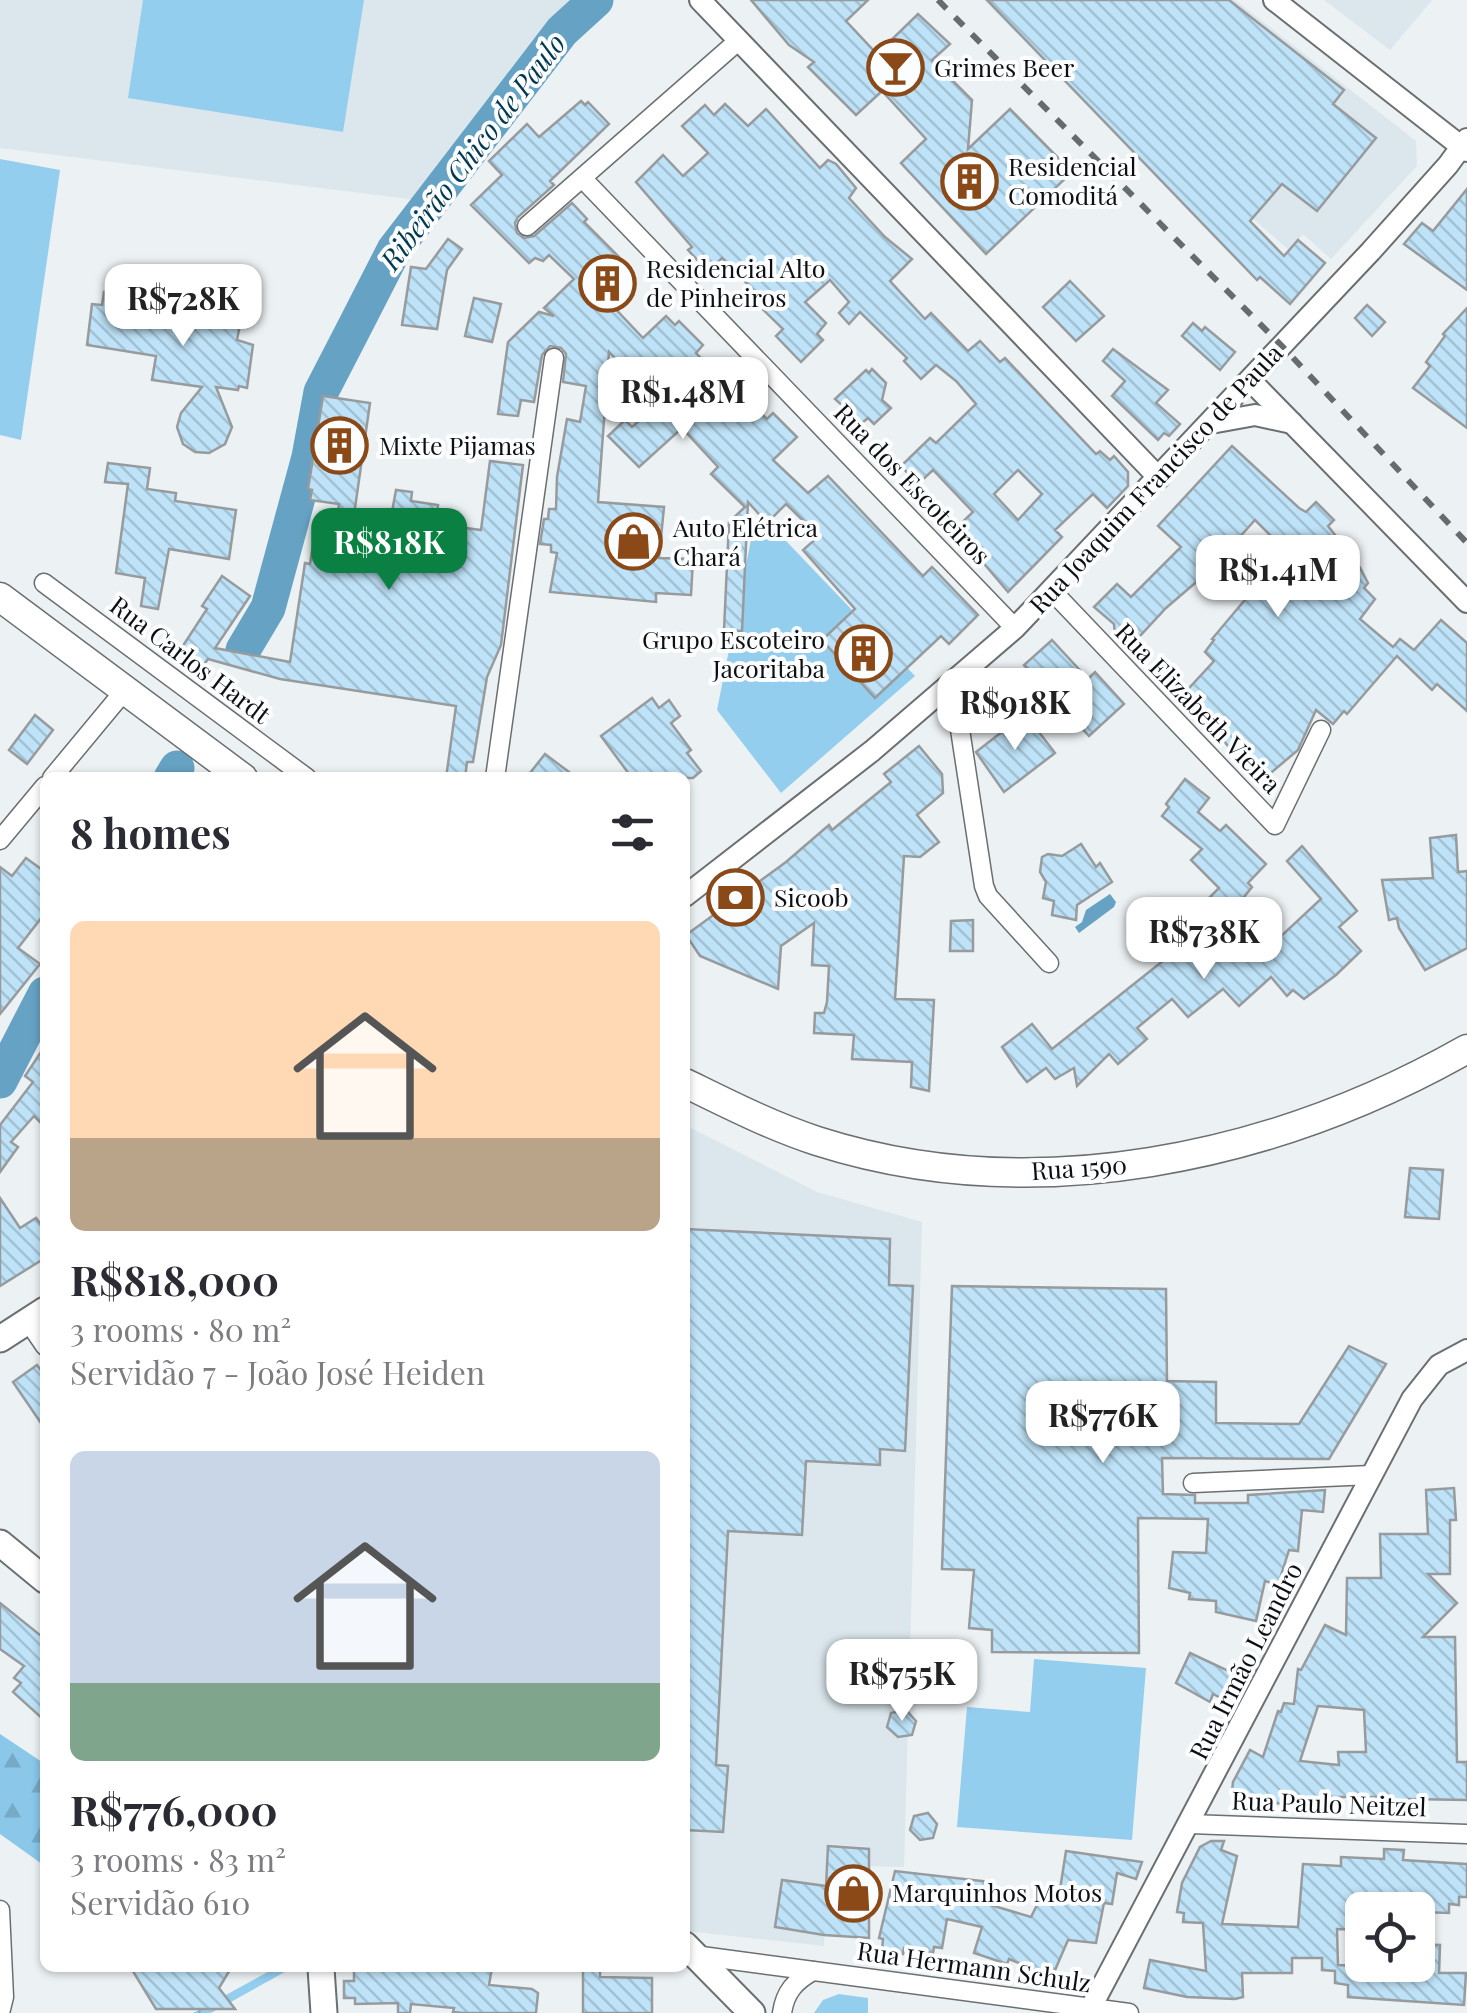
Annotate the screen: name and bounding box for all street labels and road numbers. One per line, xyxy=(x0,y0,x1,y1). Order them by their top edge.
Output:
street label: Rua Joaquim Francisco de Paula xyxy=(1021,336,1289,620)
street label: Rua dos Escoteiros xyxy=(828,395,998,570)
street label: Rua Carlos Hardt xyxy=(104,588,279,731)
street label: Rua Elizabeth Vieira xyxy=(1109,615,1289,800)
street label: Rua 1590 xyxy=(1030,1147,1128,1186)
street label: Rua Irmão Leandro xyxy=(1181,1556,1309,1764)
street label: Rua Paulo Neitzel xyxy=(1231,1783,1427,1822)
street label: Rua Hermann Schulz xyxy=(855,1933,1093,1998)

